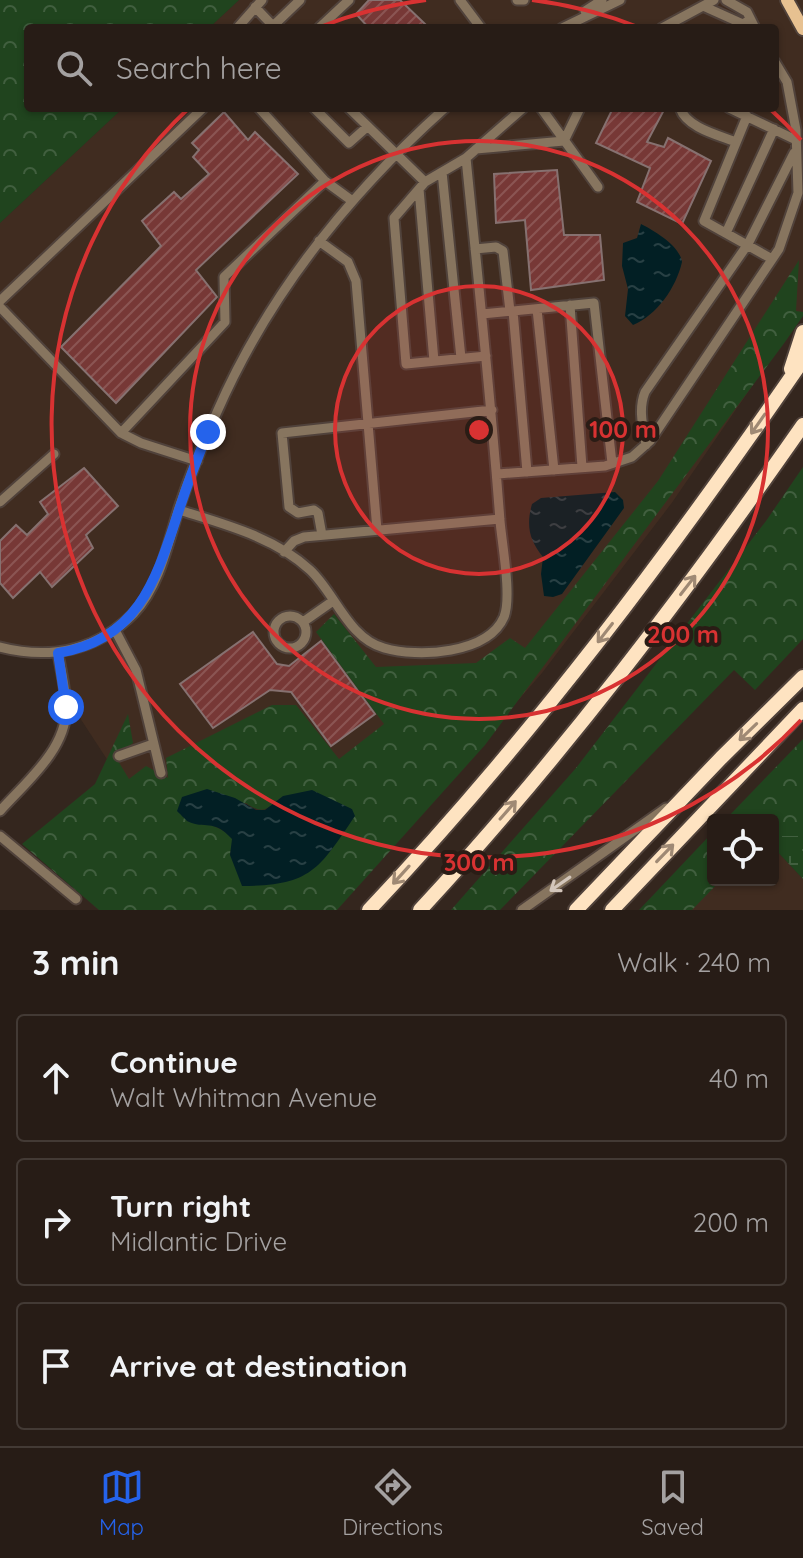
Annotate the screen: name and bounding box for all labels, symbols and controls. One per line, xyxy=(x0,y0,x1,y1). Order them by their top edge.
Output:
search box xyxy=(24,24,779,112)
icon: search xyxy=(52,46,96,90)
text: Search here xyxy=(116,49,282,87)
one-way arrow xyxy=(750,412,766,434)
route end xyxy=(190,414,226,450)
text: 100 m xyxy=(589,414,657,444)
centre of rings xyxy=(465,416,493,444)
one-way arrow xyxy=(680,575,697,596)
text: 200 m xyxy=(647,619,719,649)
one-way arrow xyxy=(596,622,613,643)
route start xyxy=(48,689,84,725)
one-way arrow xyxy=(738,723,758,742)
one-way arrow xyxy=(499,800,517,820)
map controls xyxy=(707,814,779,886)
button: locate xyxy=(707,814,779,886)
one-way arrow xyxy=(655,844,674,863)
text: 300 m xyxy=(443,847,515,877)
one-way arrow xyxy=(392,865,411,885)
one-way arrow xyxy=(549,876,571,892)
text: 3 min xyxy=(32,941,119,984)
text: Walk · 240 m xyxy=(617,946,771,979)
text: Continue xyxy=(110,1043,238,1081)
icon: ahead xyxy=(34,1056,78,1100)
text: 40 m xyxy=(709,1062,769,1095)
text: Walt Whitman Avenue xyxy=(110,1081,377,1114)
text: Turn right xyxy=(110,1187,251,1225)
icon: right xyxy=(34,1200,78,1244)
text: 200 m xyxy=(693,1206,769,1239)
text: Midlantic Drive xyxy=(110,1225,287,1258)
icon: arrive xyxy=(34,1344,78,1388)
text: Arrive at destination xyxy=(110,1347,408,1385)
tab: Map xyxy=(99,1465,144,1541)
tab: Directions xyxy=(342,1465,443,1541)
tab: Saved xyxy=(641,1465,704,1541)

